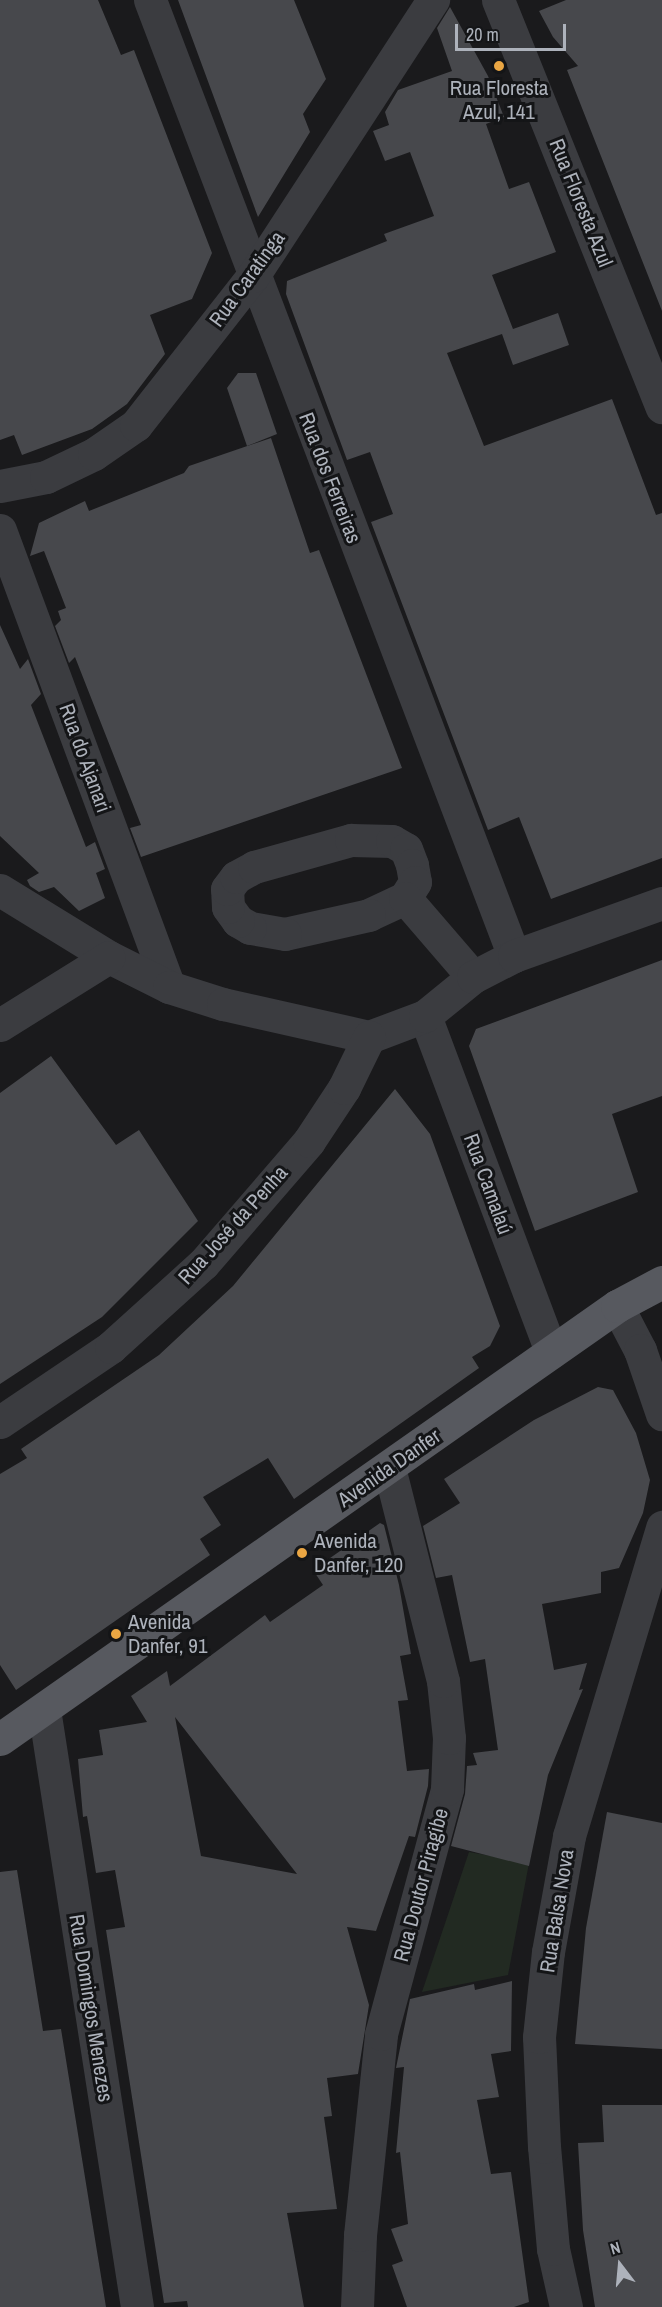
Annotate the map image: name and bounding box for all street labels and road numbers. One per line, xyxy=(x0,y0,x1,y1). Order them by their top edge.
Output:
street label: Rua Floresta Azul xyxy=(544,135,618,271)
street label: Rua Caratinga xyxy=(204,226,290,332)
street label: Rua dos Ferreiras xyxy=(294,409,366,547)
street label: Rua do Ajanari xyxy=(54,700,116,816)
street label: Rua Camalaú xyxy=(458,1130,518,1238)
street label: Rua José da Penha xyxy=(173,1160,293,1290)
street label: Avenida Danfer xyxy=(333,1423,445,1513)
street label: Rua Doutor Piragibe xyxy=(388,1805,454,1965)
street label: Rua Balsa Nova xyxy=(535,1848,579,1974)
street label: Rua Domingos Menezes xyxy=(64,1912,118,2104)

